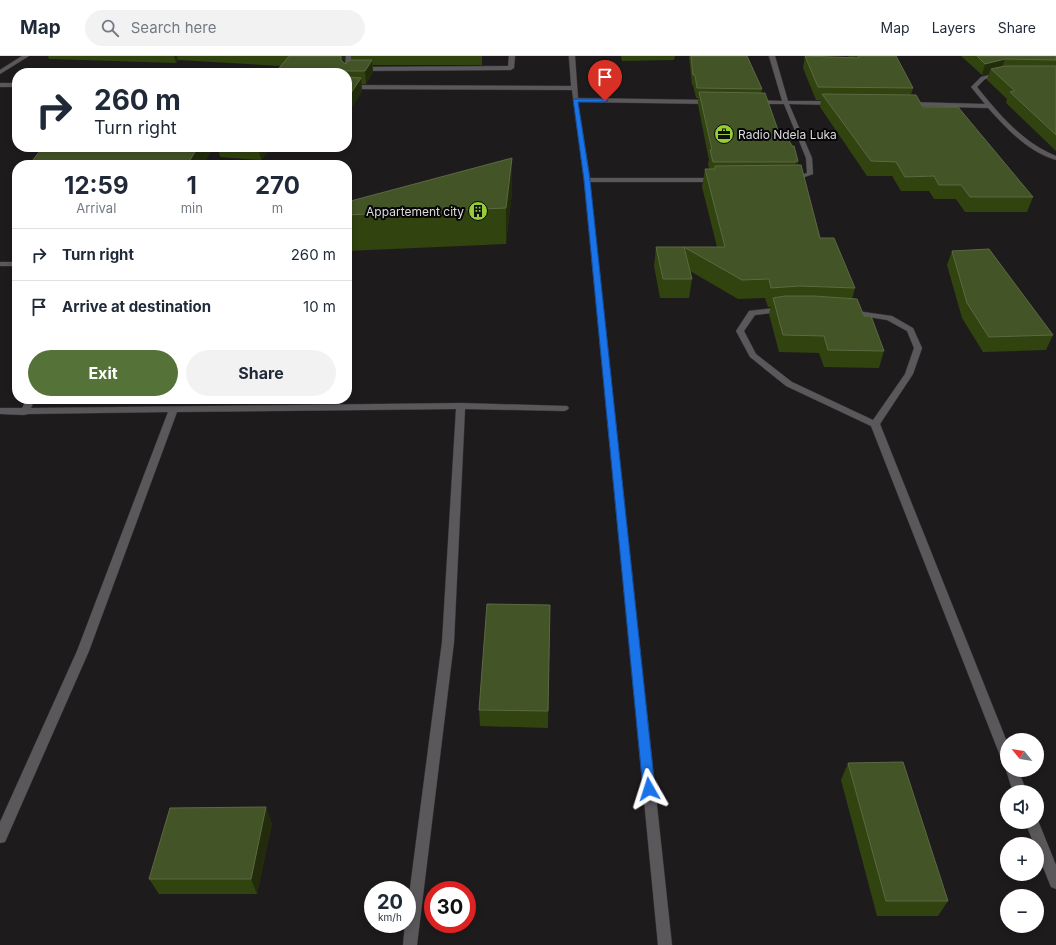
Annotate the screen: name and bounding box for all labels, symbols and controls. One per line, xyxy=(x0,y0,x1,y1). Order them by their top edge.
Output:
search box xyxy=(85,10,365,46)
text: Map xyxy=(20,16,61,39)
icon: search xyxy=(99,17,121,39)
text: Search here xyxy=(131,18,216,37)
text: Map xyxy=(881,19,910,36)
text: Layers xyxy=(932,19,976,36)
text: Share xyxy=(998,19,1036,36)
pin xyxy=(588,60,622,101)
icon: arrive xyxy=(594,66,616,88)
text: 260 m xyxy=(94,83,181,117)
icon: right xyxy=(28,84,80,136)
text: Turn right xyxy=(94,117,177,138)
office icon: Radio Ndela Luka xyxy=(713,123,735,145)
place label: Radio Ndela Luka xyxy=(738,127,837,142)
text: 12:59 xyxy=(64,171,129,200)
text: 1 xyxy=(187,171,197,200)
text: 270 xyxy=(255,171,300,200)
text: Arrival xyxy=(76,200,116,216)
text: min xyxy=(181,200,203,216)
text: m xyxy=(272,200,283,216)
building icon: Appartement city xyxy=(467,200,489,222)
place label: Appartement city xyxy=(366,204,464,219)
icon: right xyxy=(28,244,50,266)
text: Turn right xyxy=(62,245,134,264)
text: 260 m xyxy=(291,245,336,264)
icon: arrive xyxy=(28,296,50,318)
text: Arrive at destination xyxy=(62,297,211,316)
text: 10 m xyxy=(303,297,336,316)
button: Exit xyxy=(28,350,178,396)
button: Share xyxy=(186,350,336,396)
north arrow xyxy=(1000,733,1044,777)
map controls xyxy=(1000,733,1044,933)
position arrow xyxy=(628,768,670,810)
button: sound xyxy=(1000,785,1044,829)
button: + xyxy=(1000,837,1044,881)
speed limit sign: 30 xyxy=(424,881,476,933)
button: − xyxy=(1000,889,1044,933)
text: 20 xyxy=(377,890,403,914)
text: km/h xyxy=(378,911,402,923)

